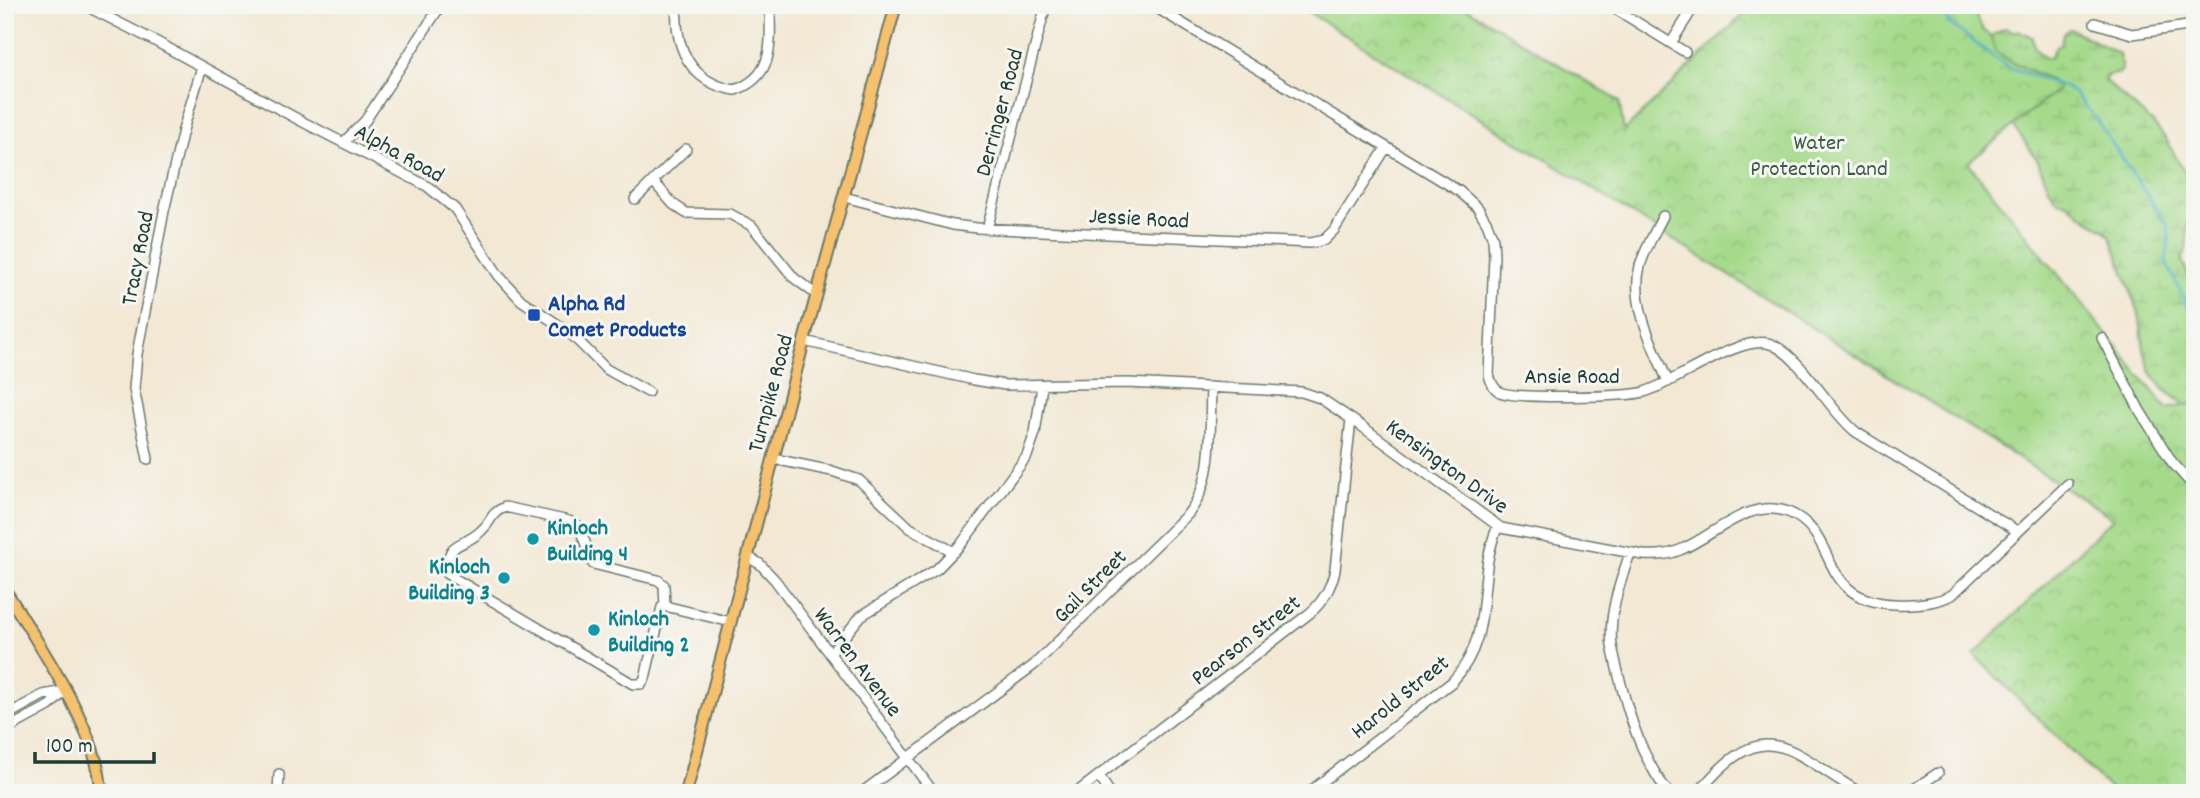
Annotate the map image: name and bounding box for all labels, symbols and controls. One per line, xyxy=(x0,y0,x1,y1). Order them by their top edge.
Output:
street label: Derringer Road xyxy=(969,45,1034,180)
street label: Alpha Road xyxy=(347,117,449,193)
park label: Water Protection Land xyxy=(1750,128,1888,187)
street label: Jessie Road xyxy=(1088,201,1190,240)
street label: Tracy Road xyxy=(114,209,165,309)
place label: Alpha Rd Comet Products xyxy=(548,289,687,348)
marker: Alpha Rd Comet Products xyxy=(526,307,542,323)
street label: Turnpike Road xyxy=(741,331,804,457)
street label: Ansie Road xyxy=(1524,362,1620,395)
street label: Kensington Drive xyxy=(1378,412,1514,524)
place label: Kinloch Building 4 xyxy=(547,513,628,572)
marker: Kinloch Building 4 xyxy=(525,531,541,547)
street label: Gail Street xyxy=(1047,543,1136,632)
place label: Kinloch Building 3 xyxy=(408,552,490,611)
marker: Kinloch Building 3 xyxy=(496,570,512,586)
street label: Pearson Street xyxy=(1185,588,1309,695)
street label: Warren Avenue xyxy=(804,601,909,725)
place label: Kinloch Building 2 xyxy=(608,604,690,663)
marker: Kinloch Building 2 xyxy=(586,622,602,638)
street label: Harold Street xyxy=(1345,649,1458,749)
scale bar xyxy=(35,721,154,765)
text: 100 m xyxy=(46,733,93,763)

